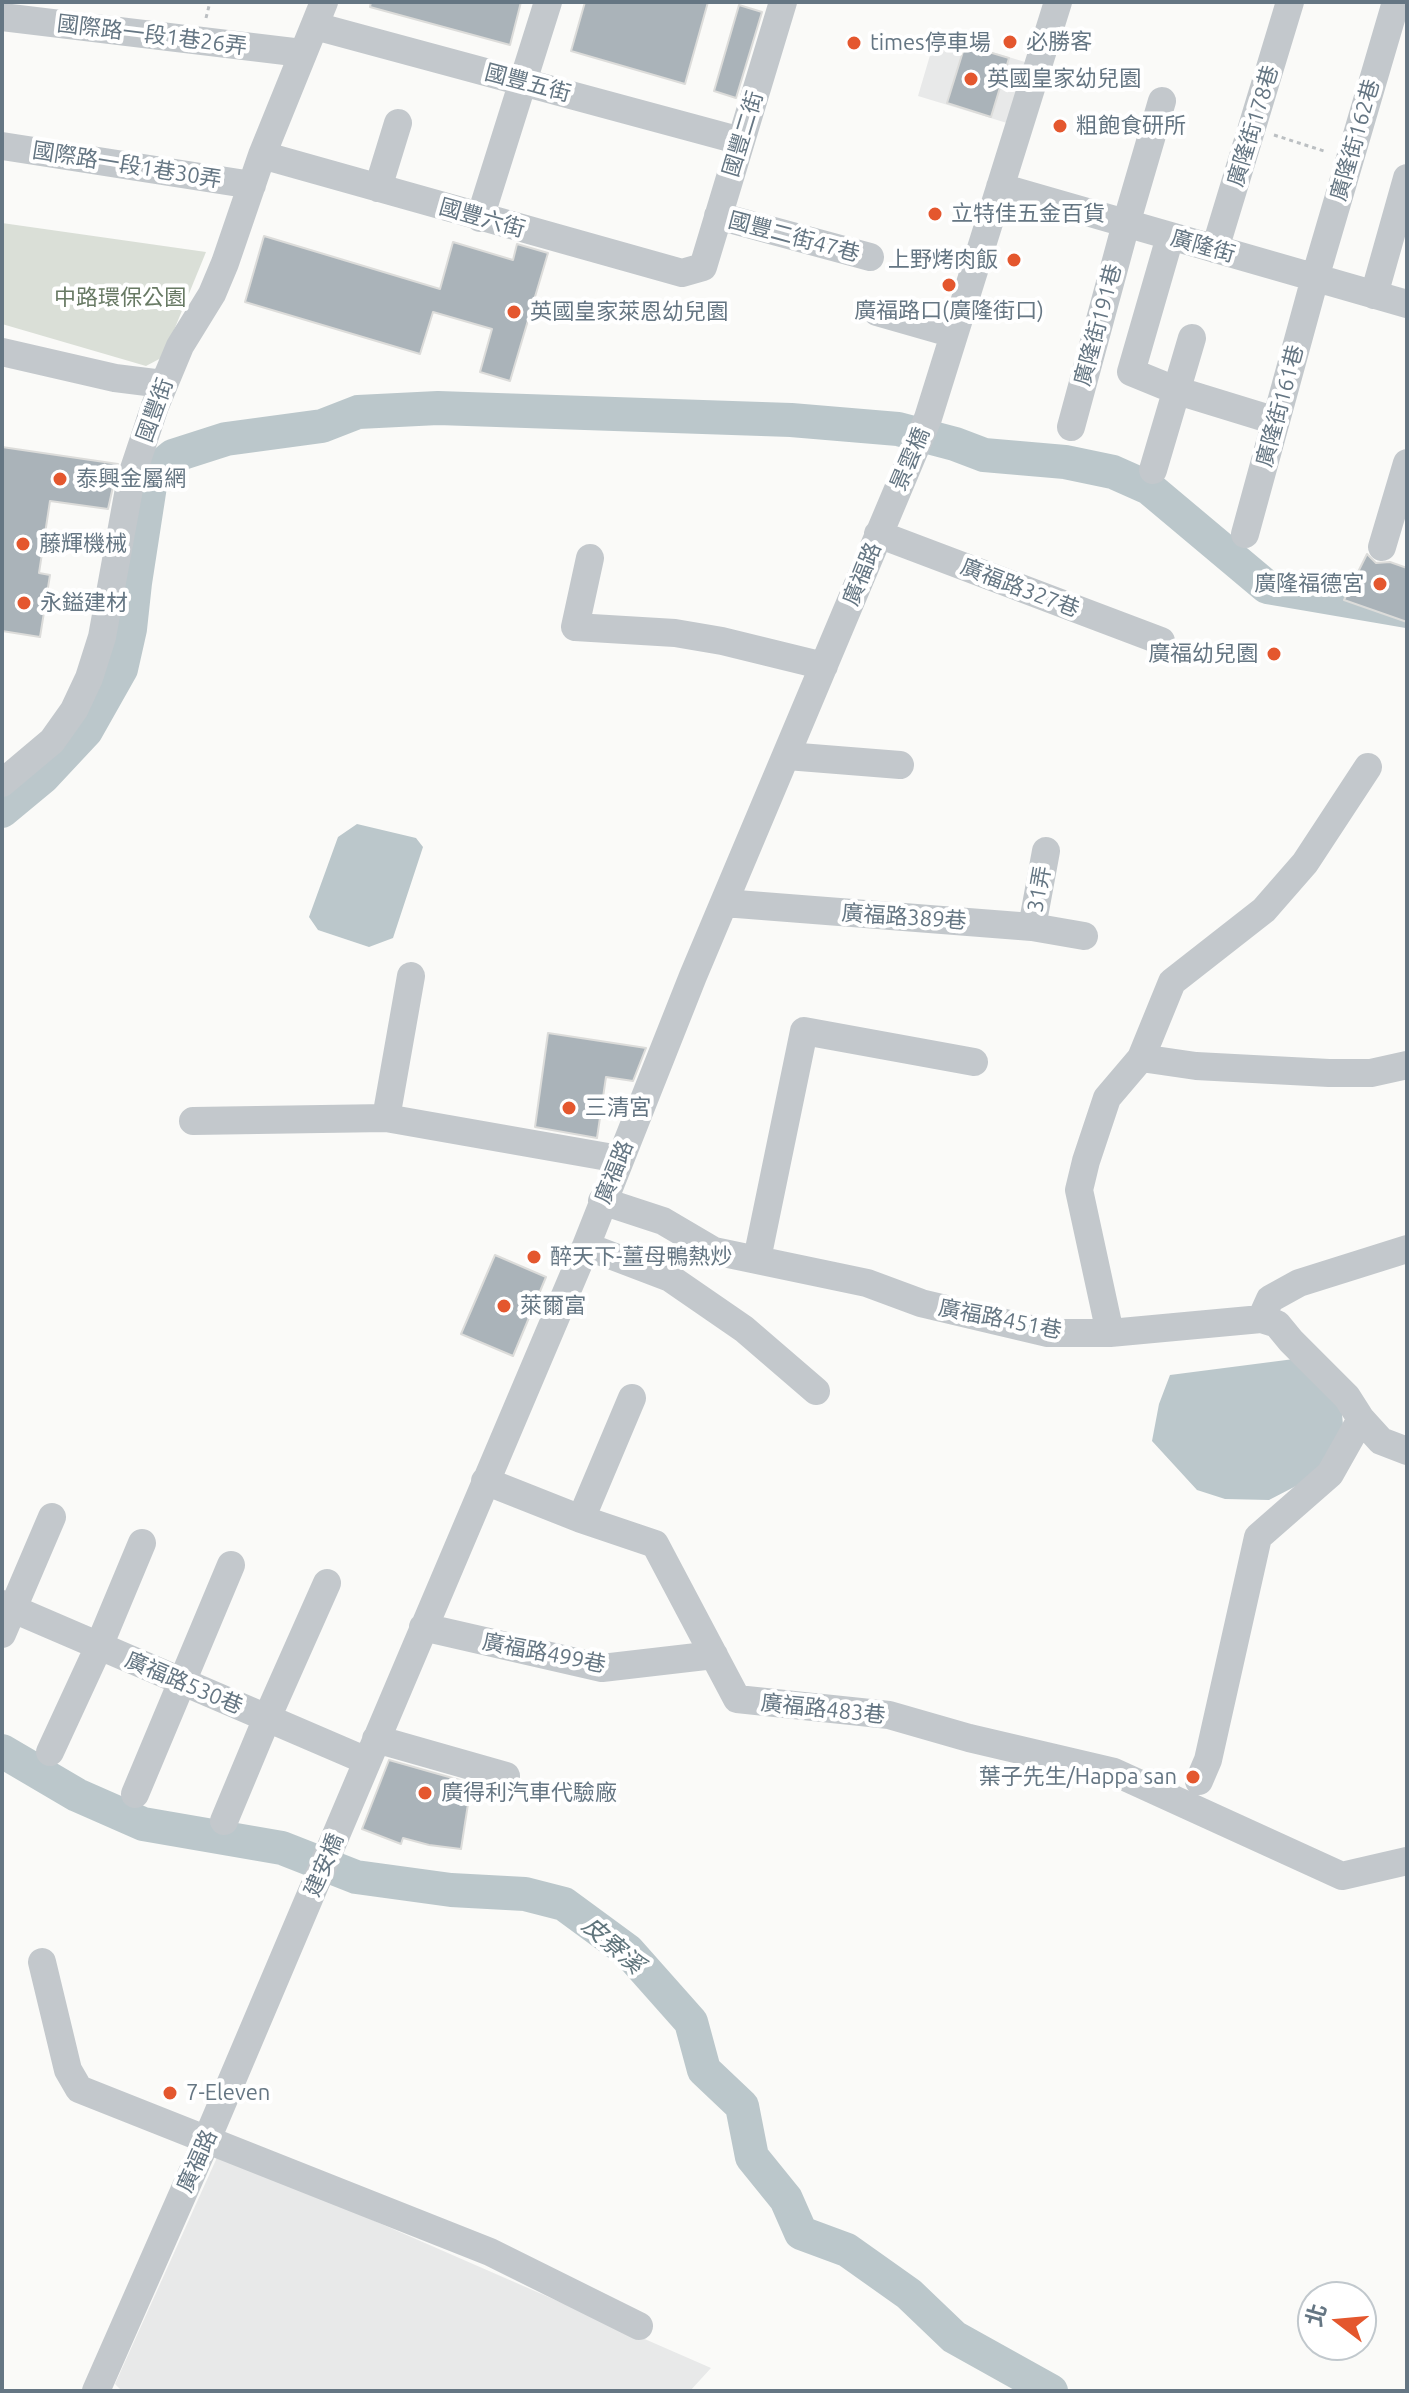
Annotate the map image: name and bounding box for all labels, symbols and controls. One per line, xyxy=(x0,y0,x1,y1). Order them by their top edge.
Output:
street label: 國際路一段1巷26弄 xyxy=(55,10,249,60)
place label: 必勝客 xyxy=(1026,29,1092,55)
place label: times停車場 xyxy=(870,30,991,56)
marker: 必勝客 xyxy=(1001,33,1019,51)
marker: times停車場 xyxy=(845,34,863,52)
street label: 國豐五街 xyxy=(482,59,574,107)
street label: 廣隆街178巷 xyxy=(1222,62,1284,190)
place label: 英國皇家幼兒園 xyxy=(987,66,1141,92)
marker: 英國皇家幼兒園 xyxy=(962,70,980,88)
street label: 廣隆街162巷 xyxy=(1325,76,1385,204)
street label: 國豐二街 xyxy=(718,88,768,180)
place label: 粗飽食研所 xyxy=(1076,113,1186,139)
marker: 粗飽食研所 xyxy=(1051,117,1069,135)
street label: 國際路一段1巷30弄 xyxy=(31,137,223,193)
street label: 國豐六街 xyxy=(436,193,528,243)
place label: 立特佳五金百貨 xyxy=(951,201,1105,227)
marker: 立特佳五金百貨 xyxy=(926,205,944,223)
street label: 國豐二街47巷 xyxy=(725,207,863,267)
street label: 廣隆街 xyxy=(1168,224,1238,268)
place label: 上野烤肉飯 xyxy=(888,247,998,273)
marker: 上野烤肉飯 xyxy=(1005,251,1023,269)
street label: 廣隆街191巷 xyxy=(1069,261,1127,389)
marker: 廣福路口(廣隆街口) xyxy=(940,276,958,294)
park label: 中路環保公園 xyxy=(54,285,186,311)
place label: 廣福路口(廣隆街口) xyxy=(854,298,1044,324)
place label: 英國皇家萊恩幼兒園 xyxy=(530,299,728,325)
marker: 英國皇家萊恩幼兒園 xyxy=(505,303,523,321)
street label: 廣隆街161巷 xyxy=(1251,342,1309,470)
street label: 國豐街 xyxy=(131,374,179,446)
street label: 景雲橋 xyxy=(885,423,935,495)
place label: 泰興金屬網 xyxy=(76,466,186,492)
marker: 泰興金屬網 xyxy=(51,470,69,488)
place label: 藤輝機械 xyxy=(39,531,127,557)
marker: 藤輝機械 xyxy=(14,535,32,553)
street label: 廣福路 xyxy=(837,538,887,610)
street label: 廣福路327巷 xyxy=(957,553,1083,623)
place label: 廣隆福德宮 xyxy=(1254,571,1364,597)
marker: 廣隆福德宮 xyxy=(1371,575,1389,593)
place label: 永鎰建材 xyxy=(40,590,128,616)
marker: 永鎰建材 xyxy=(15,594,33,612)
place label: 廣福幼兒園 xyxy=(1148,641,1258,667)
marker: 廣福幼兒園 xyxy=(1265,645,1283,663)
street label: 31弄 xyxy=(1022,864,1056,914)
street label: 廣福路389巷 xyxy=(841,899,967,935)
place label: 三清宮 xyxy=(585,1095,651,1121)
marker: 三清宮 xyxy=(560,1099,578,1117)
street label: 廣福路 xyxy=(589,1136,639,1208)
place label: 醉天下-薑母鴨熱炒 xyxy=(550,1244,732,1270)
marker: 醉天下-薑母鴨熱炒 xyxy=(525,1248,543,1266)
place label: 萊爾富 xyxy=(520,1293,586,1319)
street label: 廣福路451巷 xyxy=(936,1294,1064,1344)
marker: 萊爾富 xyxy=(495,1297,513,1315)
street label: 廣福路499巷 xyxy=(480,1628,608,1678)
street label: 廣福路530巷 xyxy=(121,1646,247,1720)
street label: 廣福路483巷 xyxy=(759,1689,887,1729)
place label: 葉子先生/Happa san xyxy=(979,1764,1177,1790)
marker: 葉子先生/Happa san xyxy=(1184,1768,1202,1786)
place label: 廣得利汽車代驗廠 xyxy=(441,1780,617,1806)
marker: 廣得利汽車代驗廠 xyxy=(416,1784,434,1802)
street label: 建安橋 xyxy=(299,1829,349,1901)
water label: 皮寮溪 xyxy=(576,1911,650,1979)
place label: 7-Eleven xyxy=(186,2080,270,2106)
marker: 7-Eleven xyxy=(161,2084,179,2102)
street label: 廣福路 xyxy=(172,2125,222,2197)
north arrow xyxy=(1297,2281,1377,2361)
text: 北 xyxy=(1300,2301,1330,2329)

